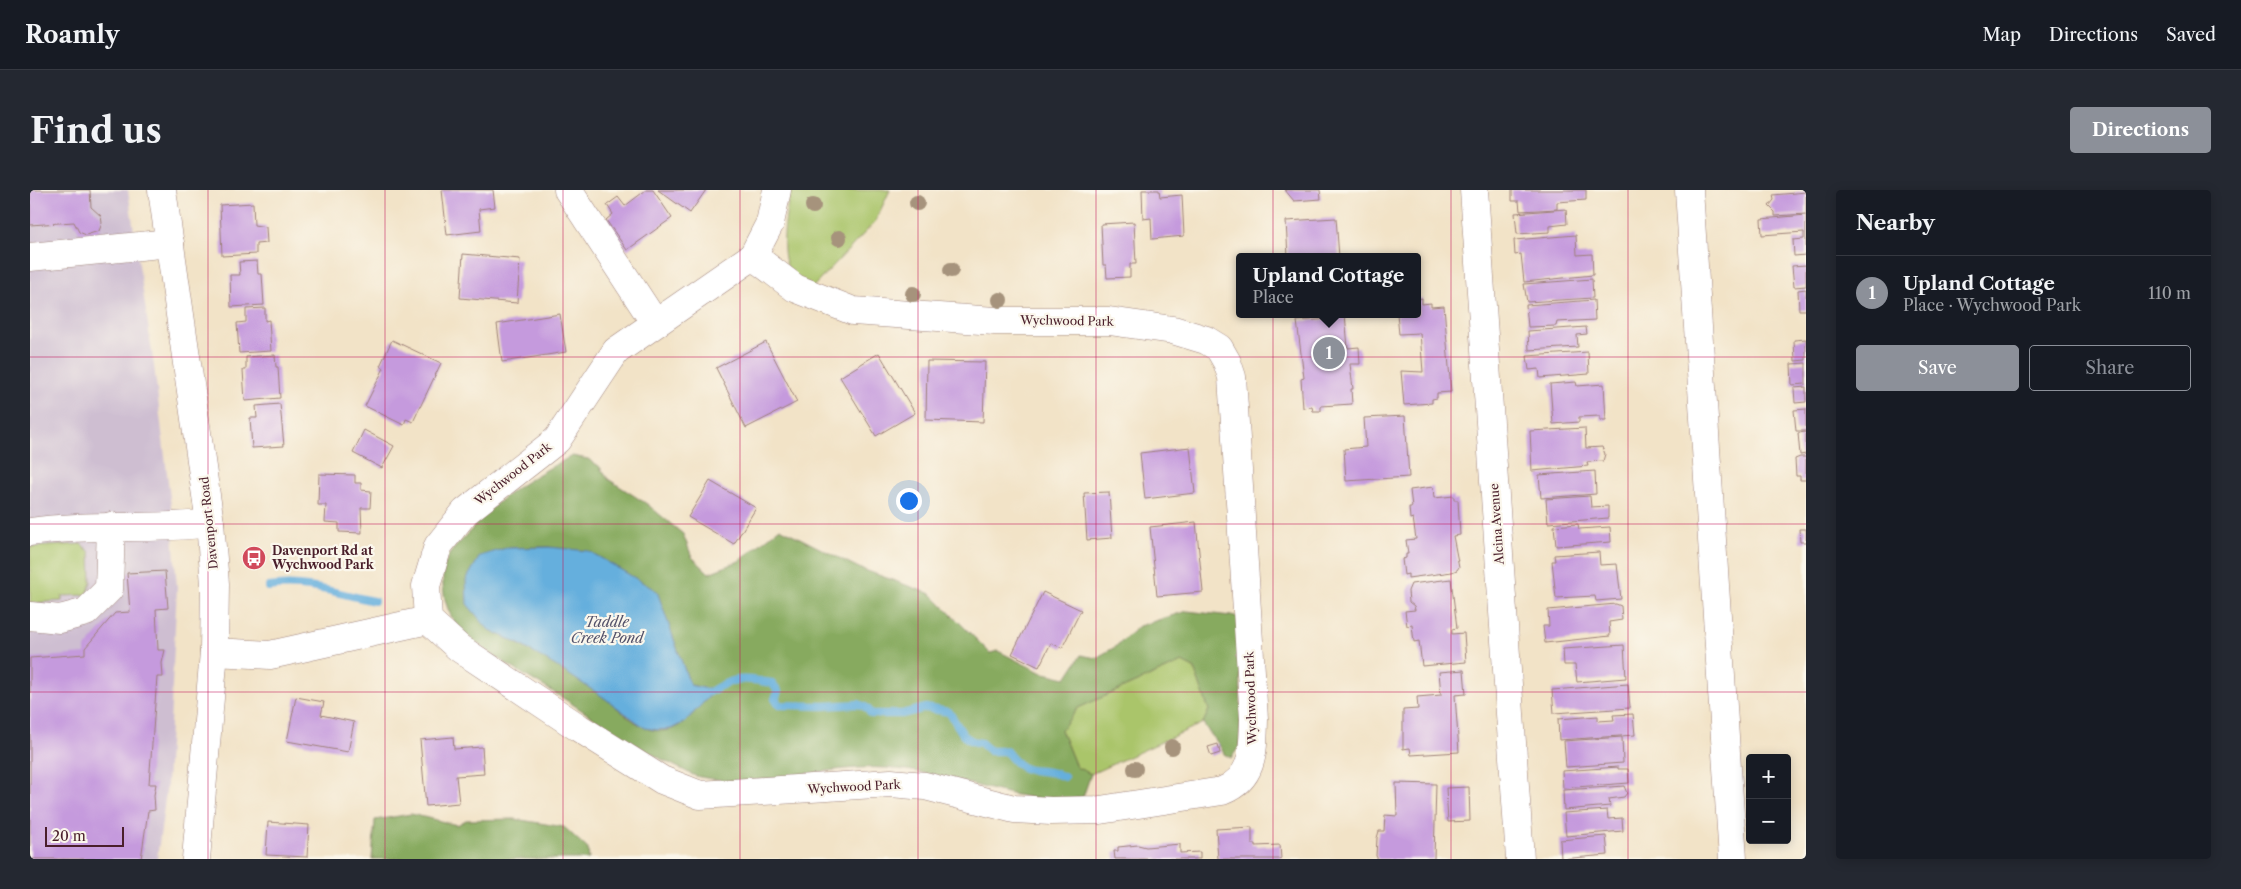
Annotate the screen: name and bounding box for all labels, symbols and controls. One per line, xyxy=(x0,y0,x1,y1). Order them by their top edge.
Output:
text: Roamly xyxy=(25,20,119,49)
text: Map xyxy=(1982,24,2021,46)
text: Directions xyxy=(2049,24,2138,46)
text: Saved xyxy=(2166,24,2216,46)
button: Directions xyxy=(2070,107,2211,153)
text: Find us xyxy=(30,109,162,152)
text: Nearby xyxy=(1856,210,1935,235)
popup xyxy=(1236,253,1421,318)
text: Upland Cottage xyxy=(1253,264,1404,287)
text: Upland Cottage xyxy=(1903,272,2055,295)
text: 1 xyxy=(1868,283,1876,303)
text: 110 m xyxy=(2148,283,2191,303)
text: Place xyxy=(1253,287,1294,307)
text: Place · Wychwood Park xyxy=(1903,295,2081,315)
street label: Wychwood Park xyxy=(1019,312,1115,329)
pin: 1 xyxy=(1313,334,1345,372)
button: Save xyxy=(1856,345,2019,391)
button: Share xyxy=(2029,345,2191,391)
street label: Wychwood Park xyxy=(471,438,555,509)
street label: Davenport Road xyxy=(196,475,221,570)
street label: Alcina Avenue xyxy=(1486,483,1507,566)
your location xyxy=(896,488,922,514)
place label: Davenport Rd at Wychwood Park xyxy=(271,543,375,572)
bus stop icon: Davenport Rd at Wychwood Park xyxy=(241,545,267,571)
water label: Taddle Creek Pond xyxy=(571,613,645,647)
street label: Wychwood Park xyxy=(1241,650,1260,746)
map controls xyxy=(1746,754,1791,844)
button: + xyxy=(1746,754,1791,799)
street label: Wychwood Park xyxy=(806,777,902,796)
button: − xyxy=(1746,799,1791,844)
scale bar xyxy=(45,824,124,847)
text: 20 m xyxy=(52,827,86,845)

